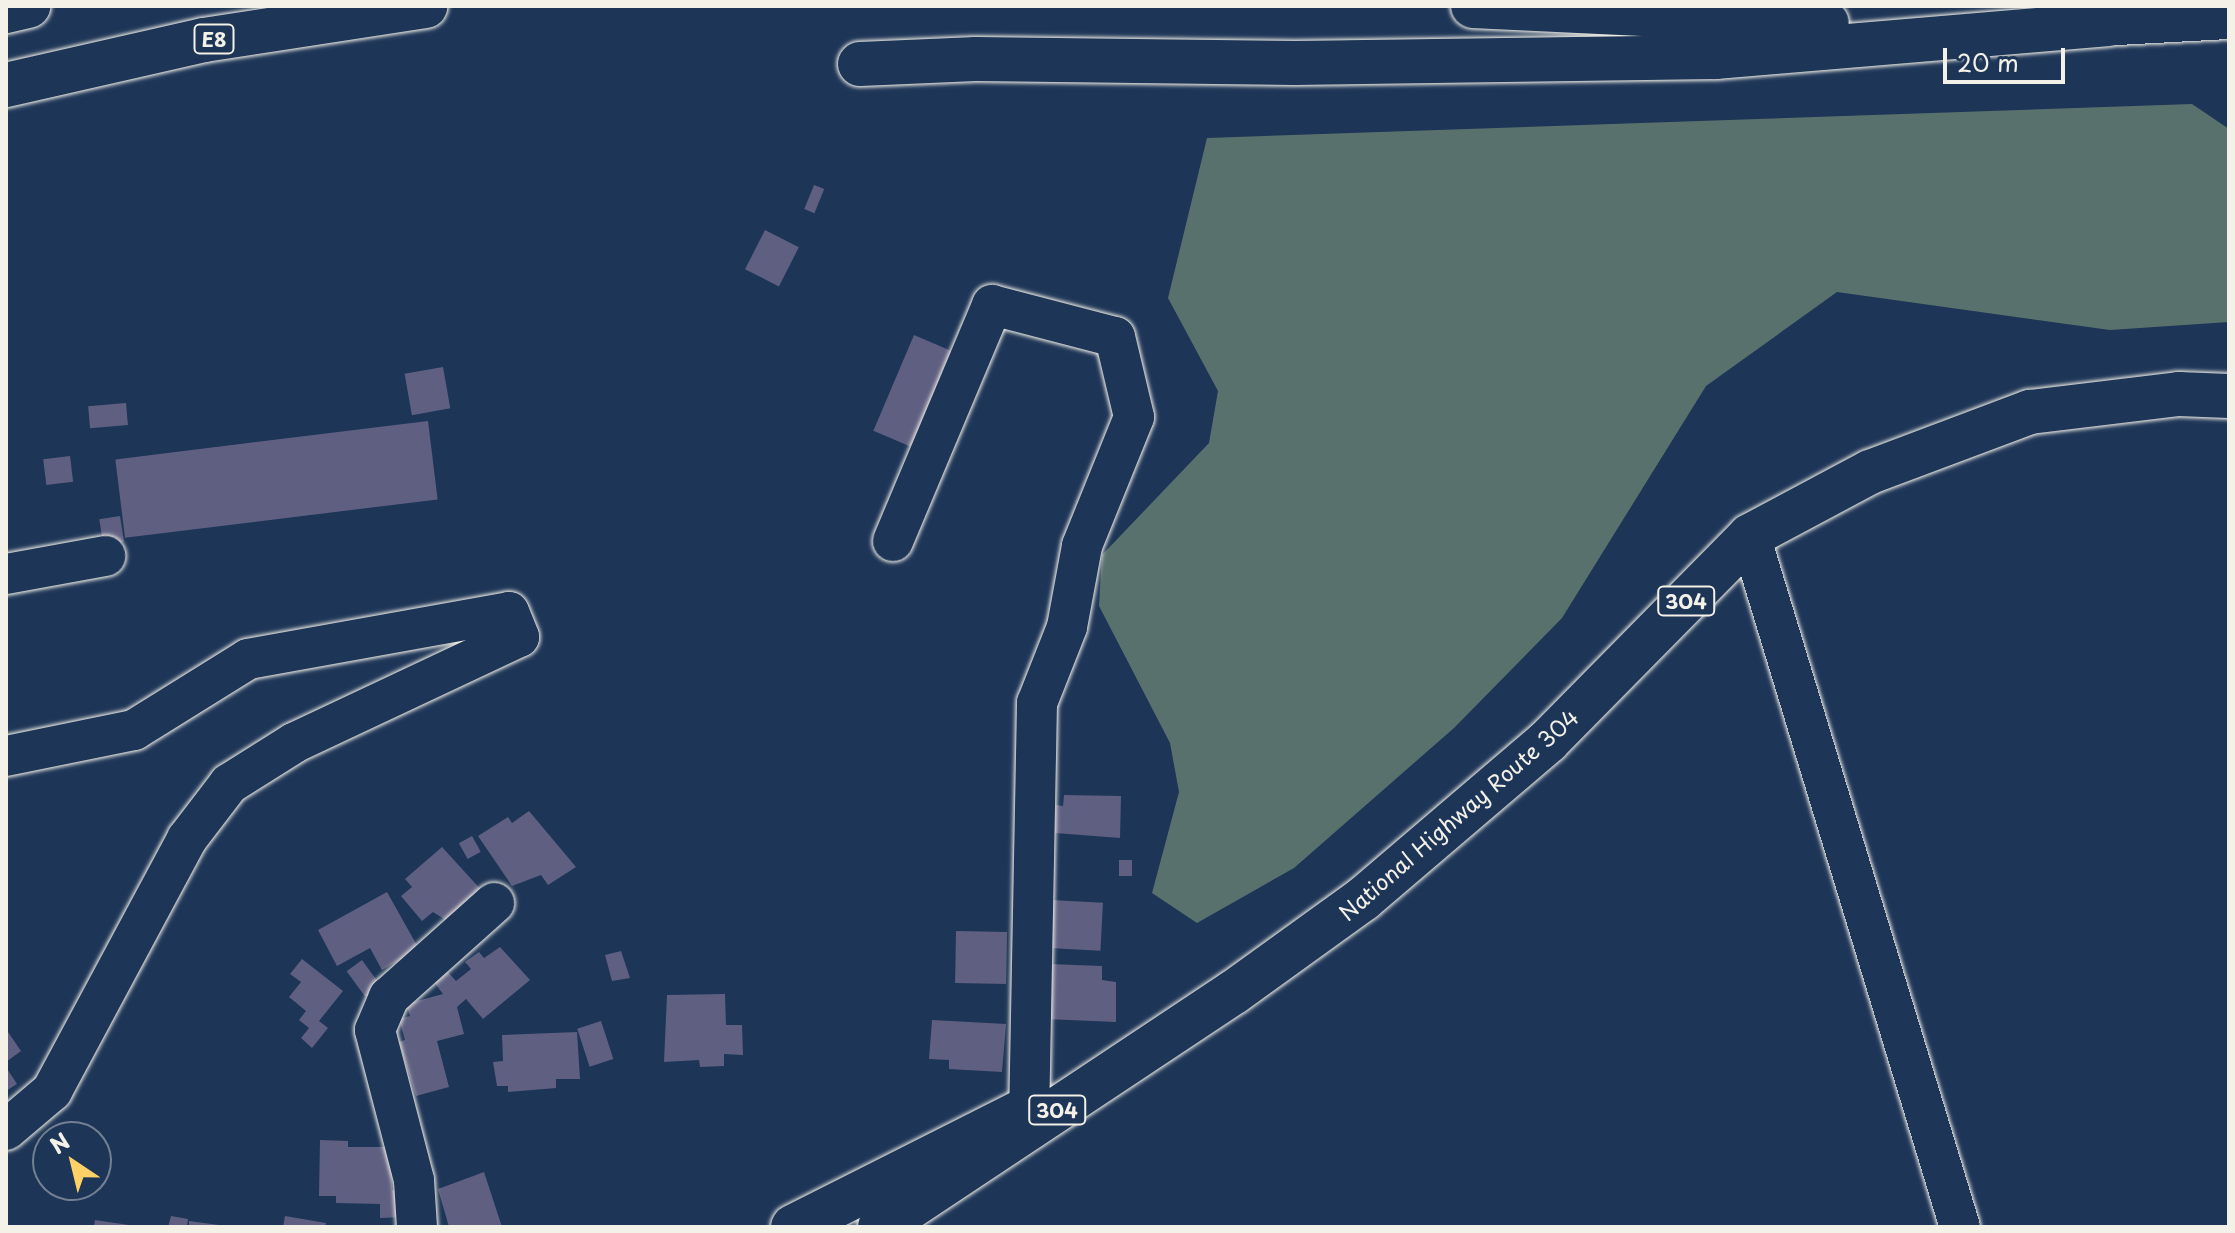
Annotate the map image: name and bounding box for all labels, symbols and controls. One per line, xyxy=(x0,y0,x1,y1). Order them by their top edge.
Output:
road number: E8 xyxy=(192,23,236,55)
scale bar xyxy=(1947,32,2069,82)
text: 20 m xyxy=(1957,44,2019,80)
road number: 304 xyxy=(1656,585,1716,617)
street label: National Highway Route 304 xyxy=(1333,703,1583,925)
road number: 304 xyxy=(1027,1094,1087,1126)
north arrow xyxy=(32,1121,112,1201)
text: N xyxy=(42,1124,76,1161)

